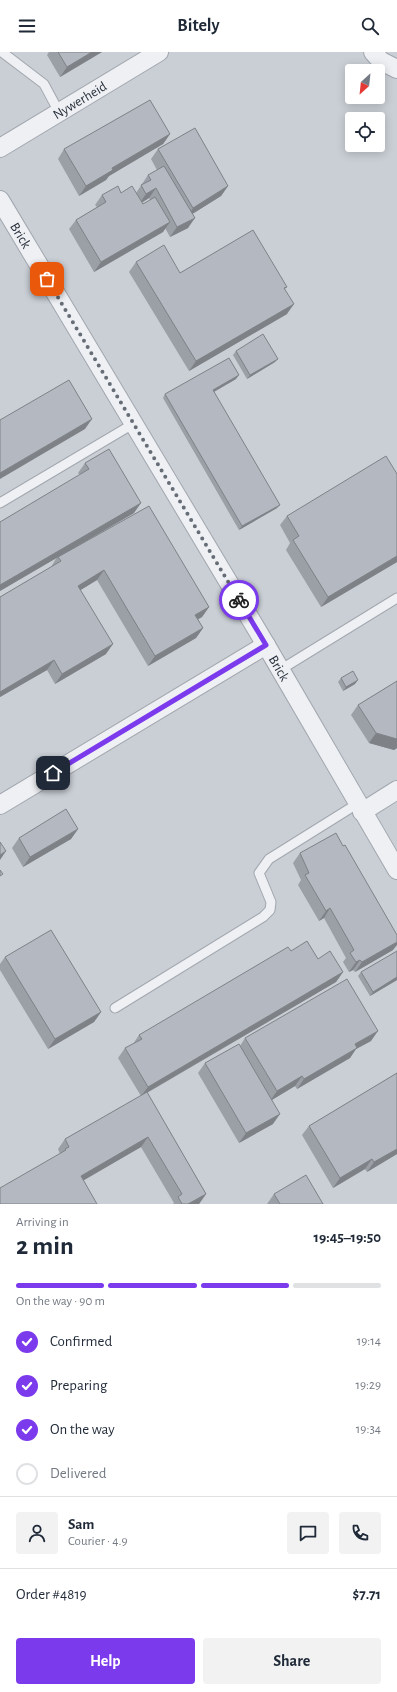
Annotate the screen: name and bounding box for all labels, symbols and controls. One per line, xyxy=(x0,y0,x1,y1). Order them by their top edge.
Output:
icon: menu xyxy=(16,15,38,37)
icon: search xyxy=(359,15,381,37)
text: Bitely xyxy=(177,17,220,35)
north arrow xyxy=(345,64,385,104)
map controls xyxy=(345,64,385,152)
street label: Nywerheid xyxy=(51,79,109,122)
button: locate xyxy=(345,112,385,152)
street label: Brick xyxy=(7,220,33,251)
pin xyxy=(30,262,64,296)
icon: bag xyxy=(36,268,58,290)
courier xyxy=(219,580,259,620)
icon: bike xyxy=(228,589,250,611)
street label: Brick xyxy=(266,653,292,684)
pin xyxy=(36,756,70,790)
icon: home xyxy=(42,762,64,784)
text: Arriving in xyxy=(16,1216,69,1229)
text: 19:45–19:50 xyxy=(314,1230,381,1245)
text: 2 min xyxy=(16,1233,74,1259)
text: On the way · 90 m xyxy=(16,1295,105,1308)
icon: check xyxy=(16,1331,38,1353)
text: Confirmed xyxy=(50,1334,112,1349)
text: 19:14 xyxy=(357,1335,381,1348)
icon: check xyxy=(16,1375,38,1397)
text: Preparing xyxy=(50,1378,107,1393)
text: 19:29 xyxy=(355,1379,381,1392)
icon: check xyxy=(16,1419,38,1441)
text: On the way xyxy=(50,1422,115,1437)
text: 19:34 xyxy=(356,1423,381,1436)
text: Delivered xyxy=(50,1466,107,1481)
button: person xyxy=(16,1512,58,1554)
button: chat xyxy=(287,1512,329,1554)
button: phone xyxy=(339,1512,381,1554)
text: Sam xyxy=(68,1517,94,1532)
text: Courier · 4.9 xyxy=(68,1535,128,1548)
text: Order #4819 xyxy=(16,1587,87,1602)
text: $7.71 xyxy=(352,1587,381,1602)
button: Help xyxy=(16,1638,195,1684)
button: Share xyxy=(203,1638,381,1684)

